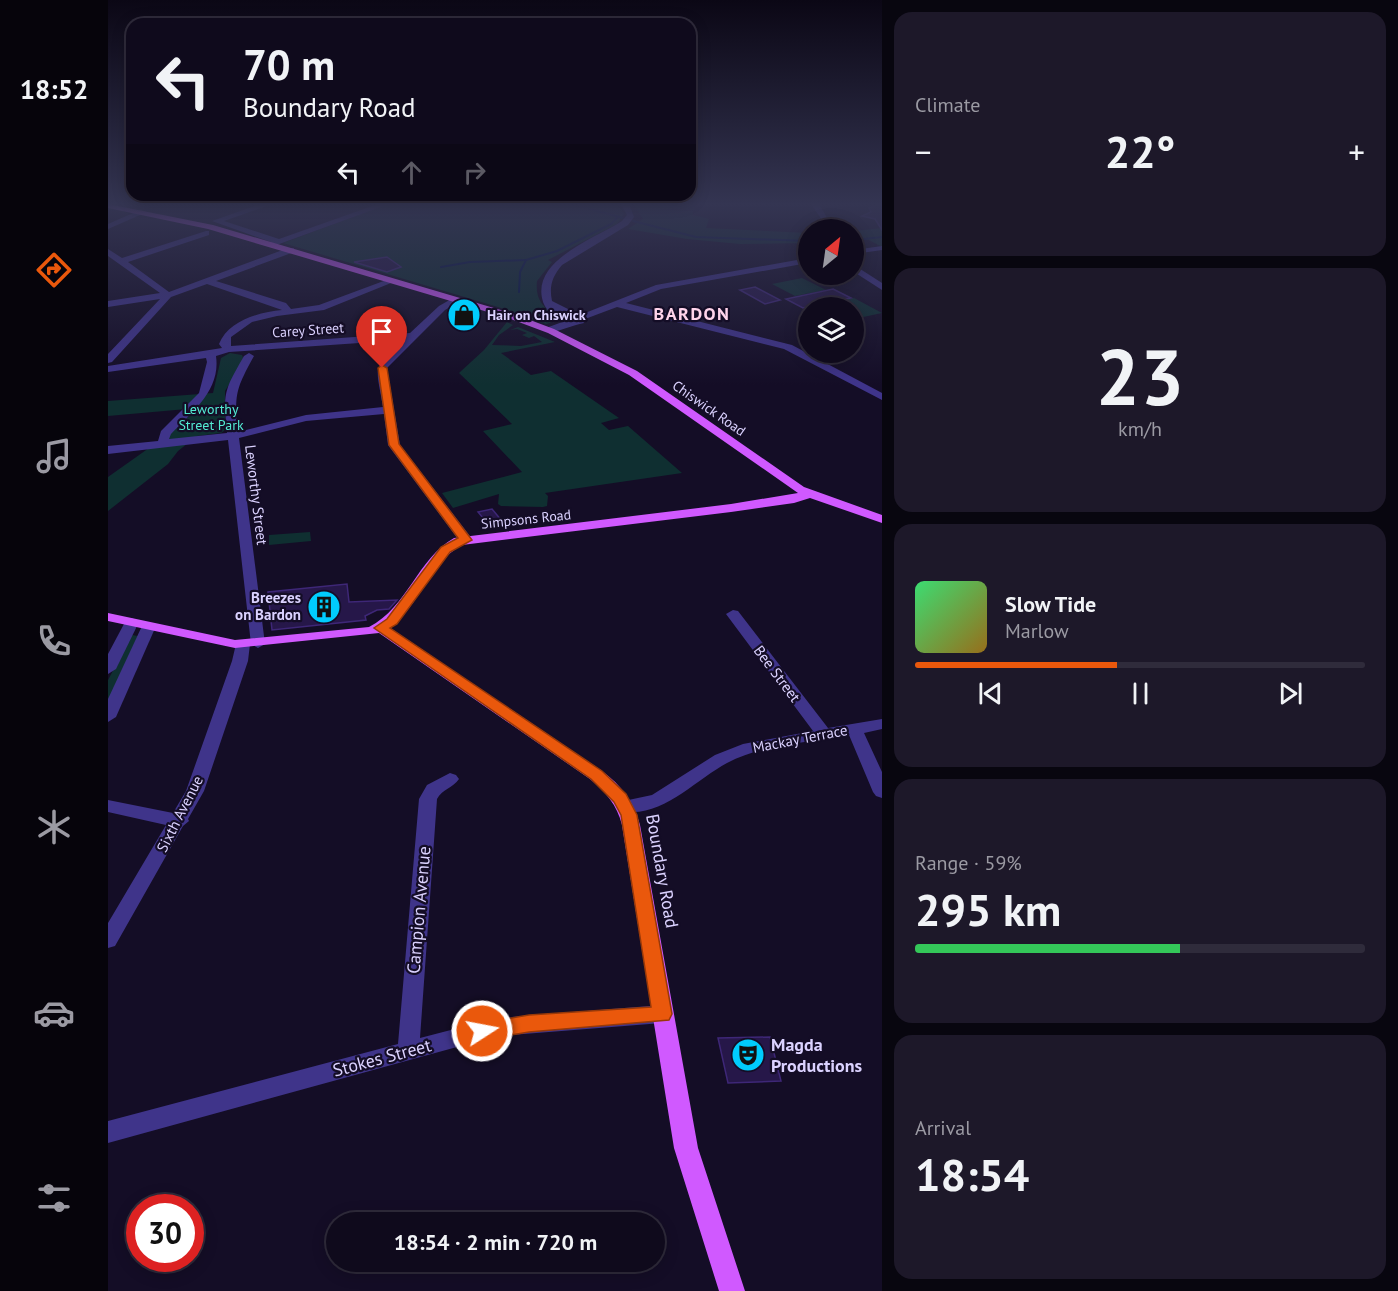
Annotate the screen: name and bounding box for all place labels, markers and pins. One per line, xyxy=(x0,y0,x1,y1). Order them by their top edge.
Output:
shop icon: Hair on Chiswick xyxy=(446,297,482,333)
pin xyxy=(356,306,407,368)
place label: Hair on Chiswick xyxy=(487,306,586,324)
place label: Breezes on Bardon xyxy=(235,588,301,624)
building icon: Breezes on Bardon xyxy=(306,589,342,625)
place label: Magda Productions xyxy=(771,1033,863,1077)
theatre icon: Magda Productions xyxy=(730,1037,766,1073)

